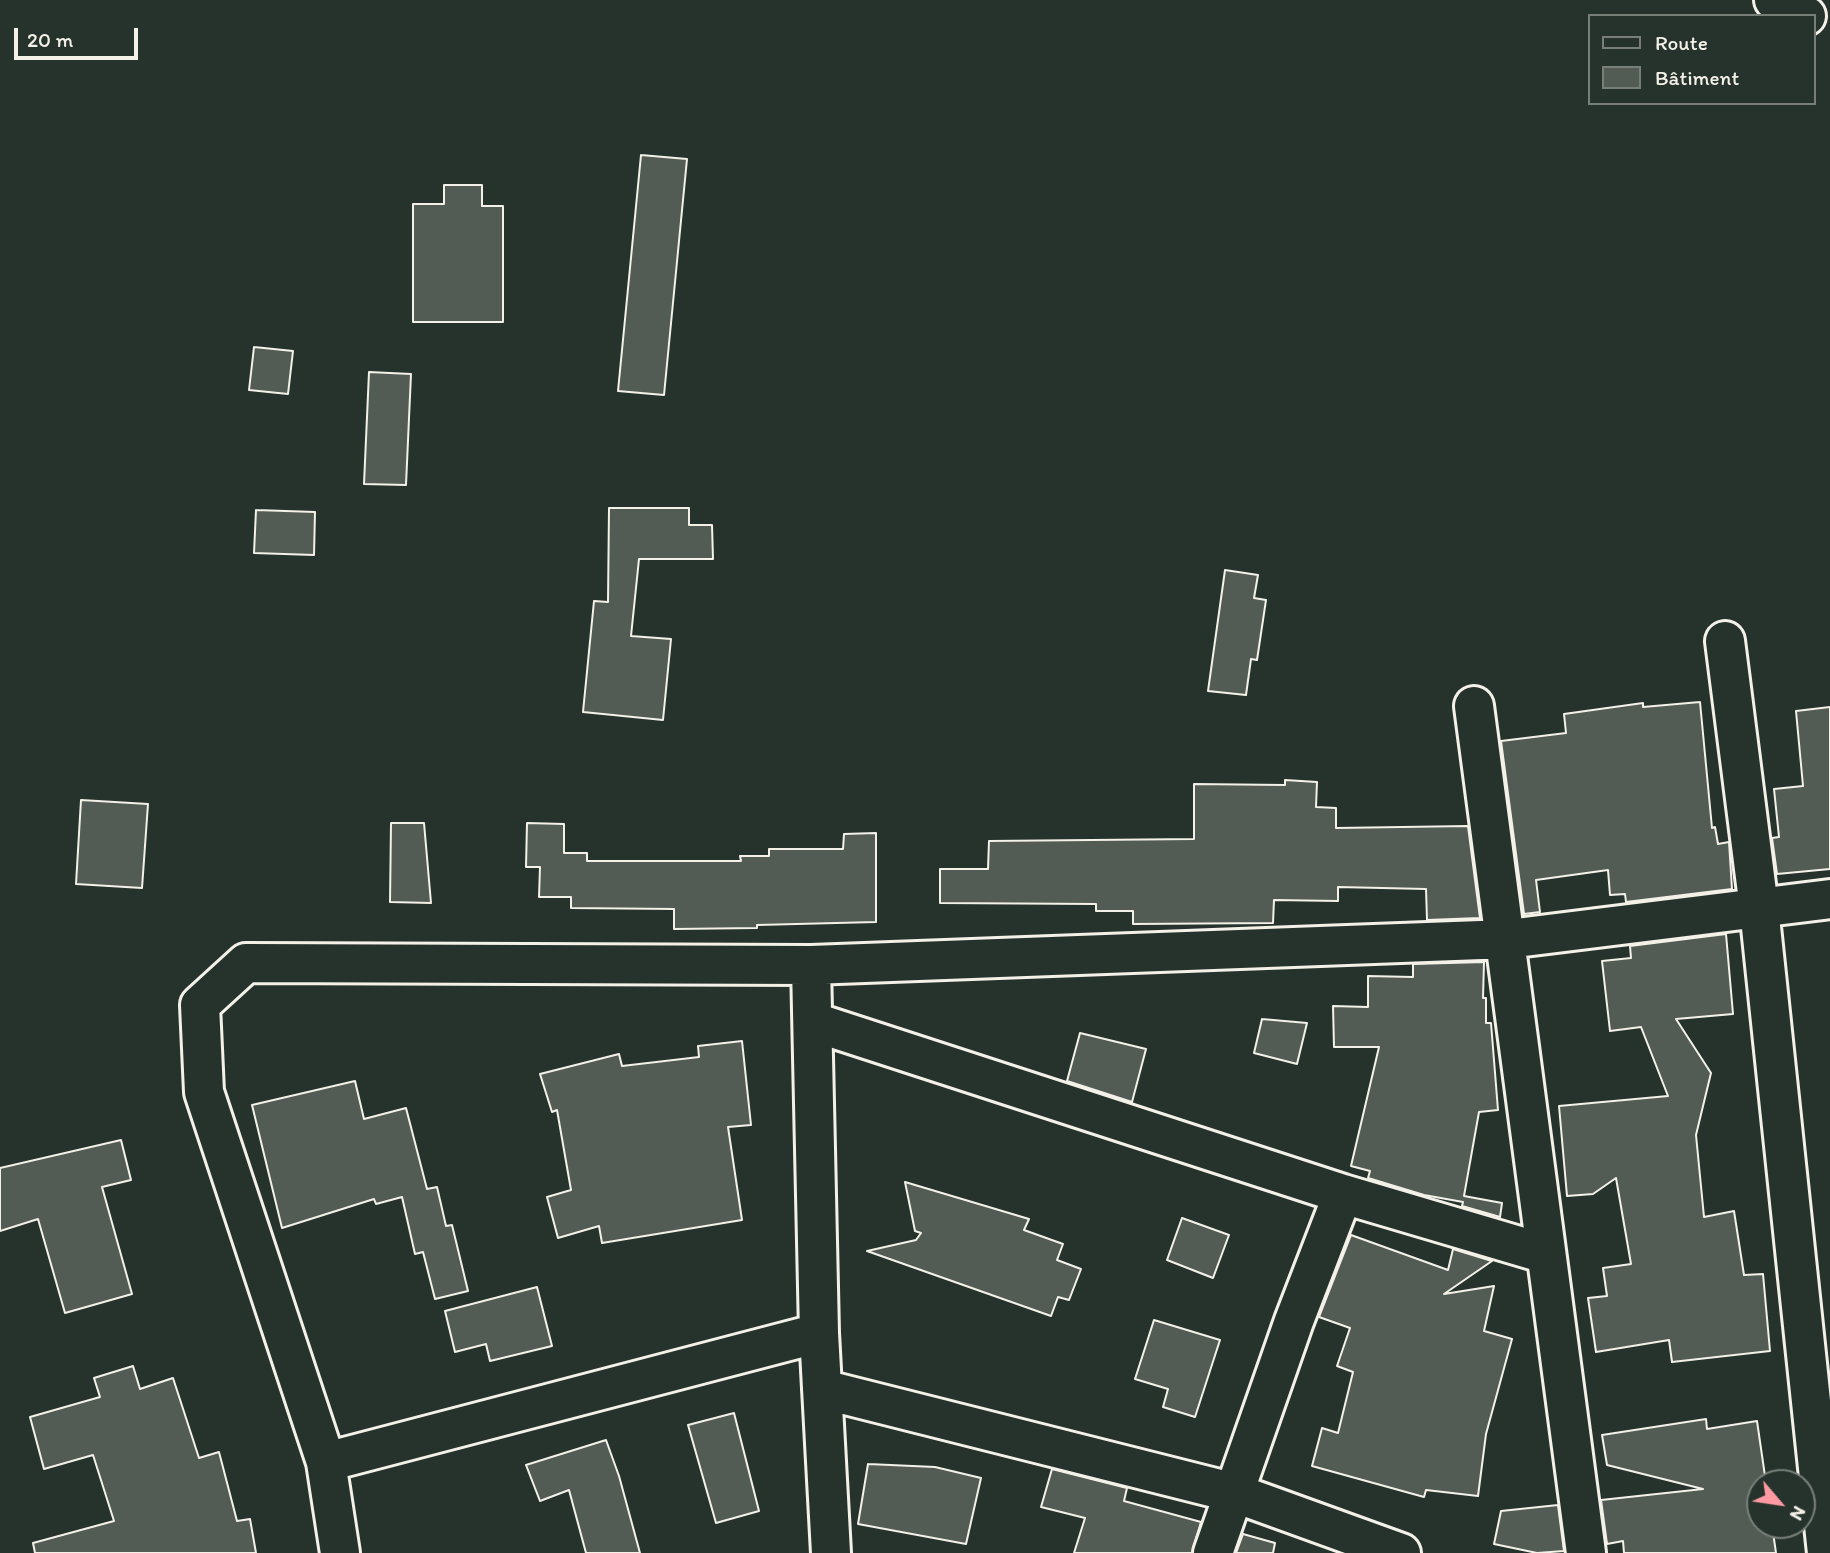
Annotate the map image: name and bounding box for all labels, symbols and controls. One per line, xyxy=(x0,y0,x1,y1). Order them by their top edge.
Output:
scale bar xyxy=(18,14,142,58)
legend xyxy=(1588,14,1816,105)
text: 20 m xyxy=(27,27,73,52)
text: Route xyxy=(1655,30,1708,55)
text: Bâtiment xyxy=(1655,65,1739,90)
north arrow xyxy=(1746,1469,1816,1539)
text: N xyxy=(1785,1502,1811,1525)

